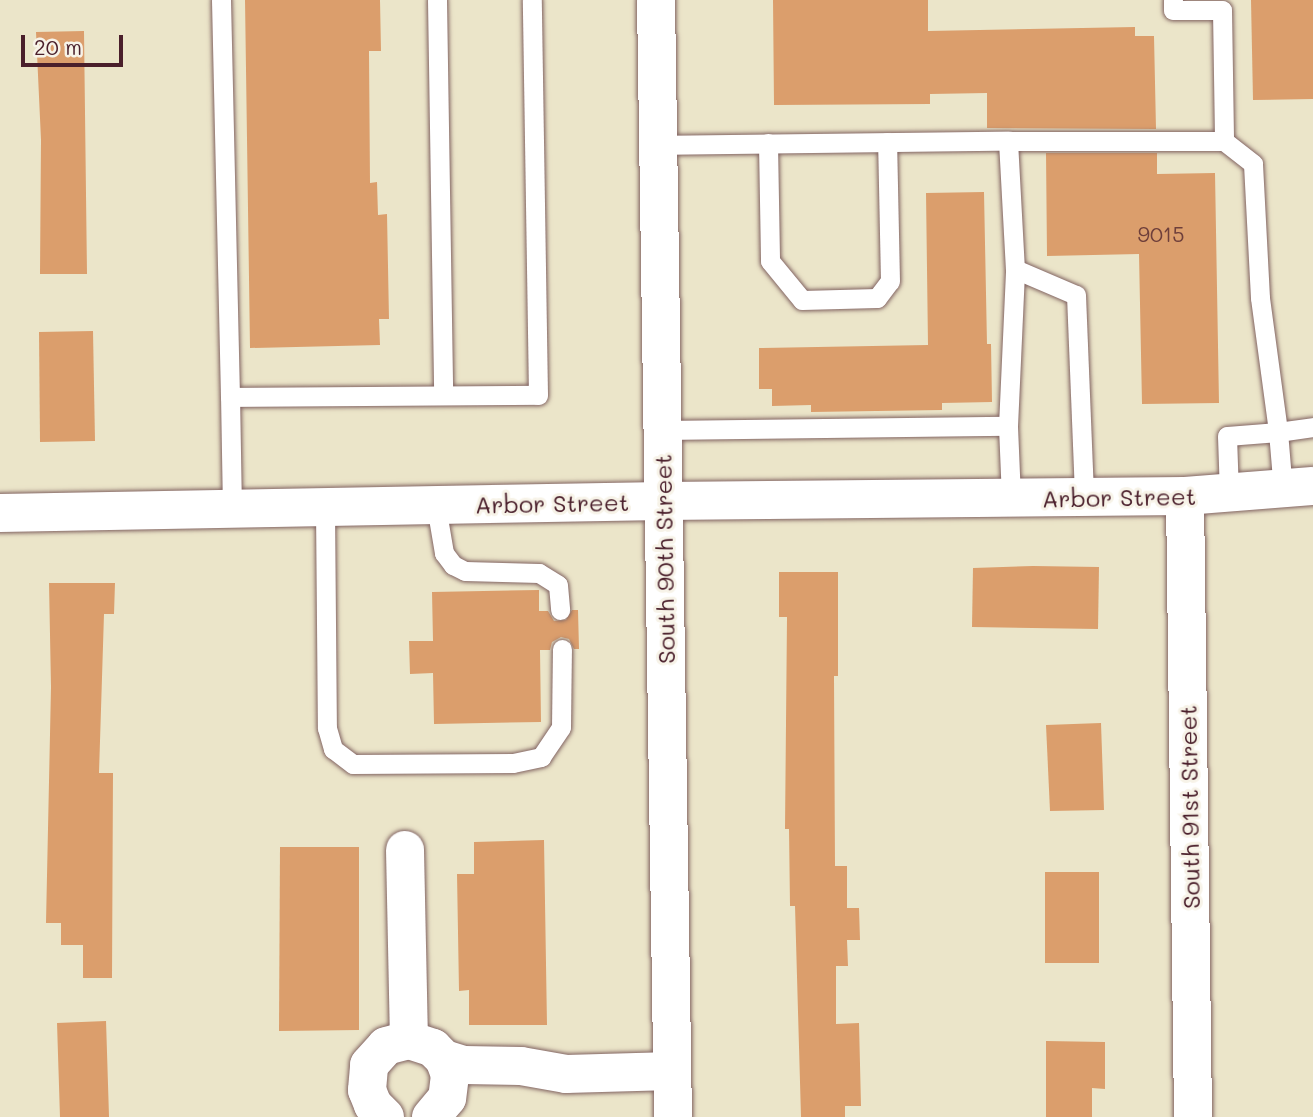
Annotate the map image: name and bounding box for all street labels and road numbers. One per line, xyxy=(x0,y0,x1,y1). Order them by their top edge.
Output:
street label: South 90th Street xyxy=(648,454,680,664)
street label: Arbor Street xyxy=(1042,481,1196,513)
street label: Arbor Street xyxy=(475,487,629,519)
street label: South 91st Street xyxy=(1173,705,1205,909)

